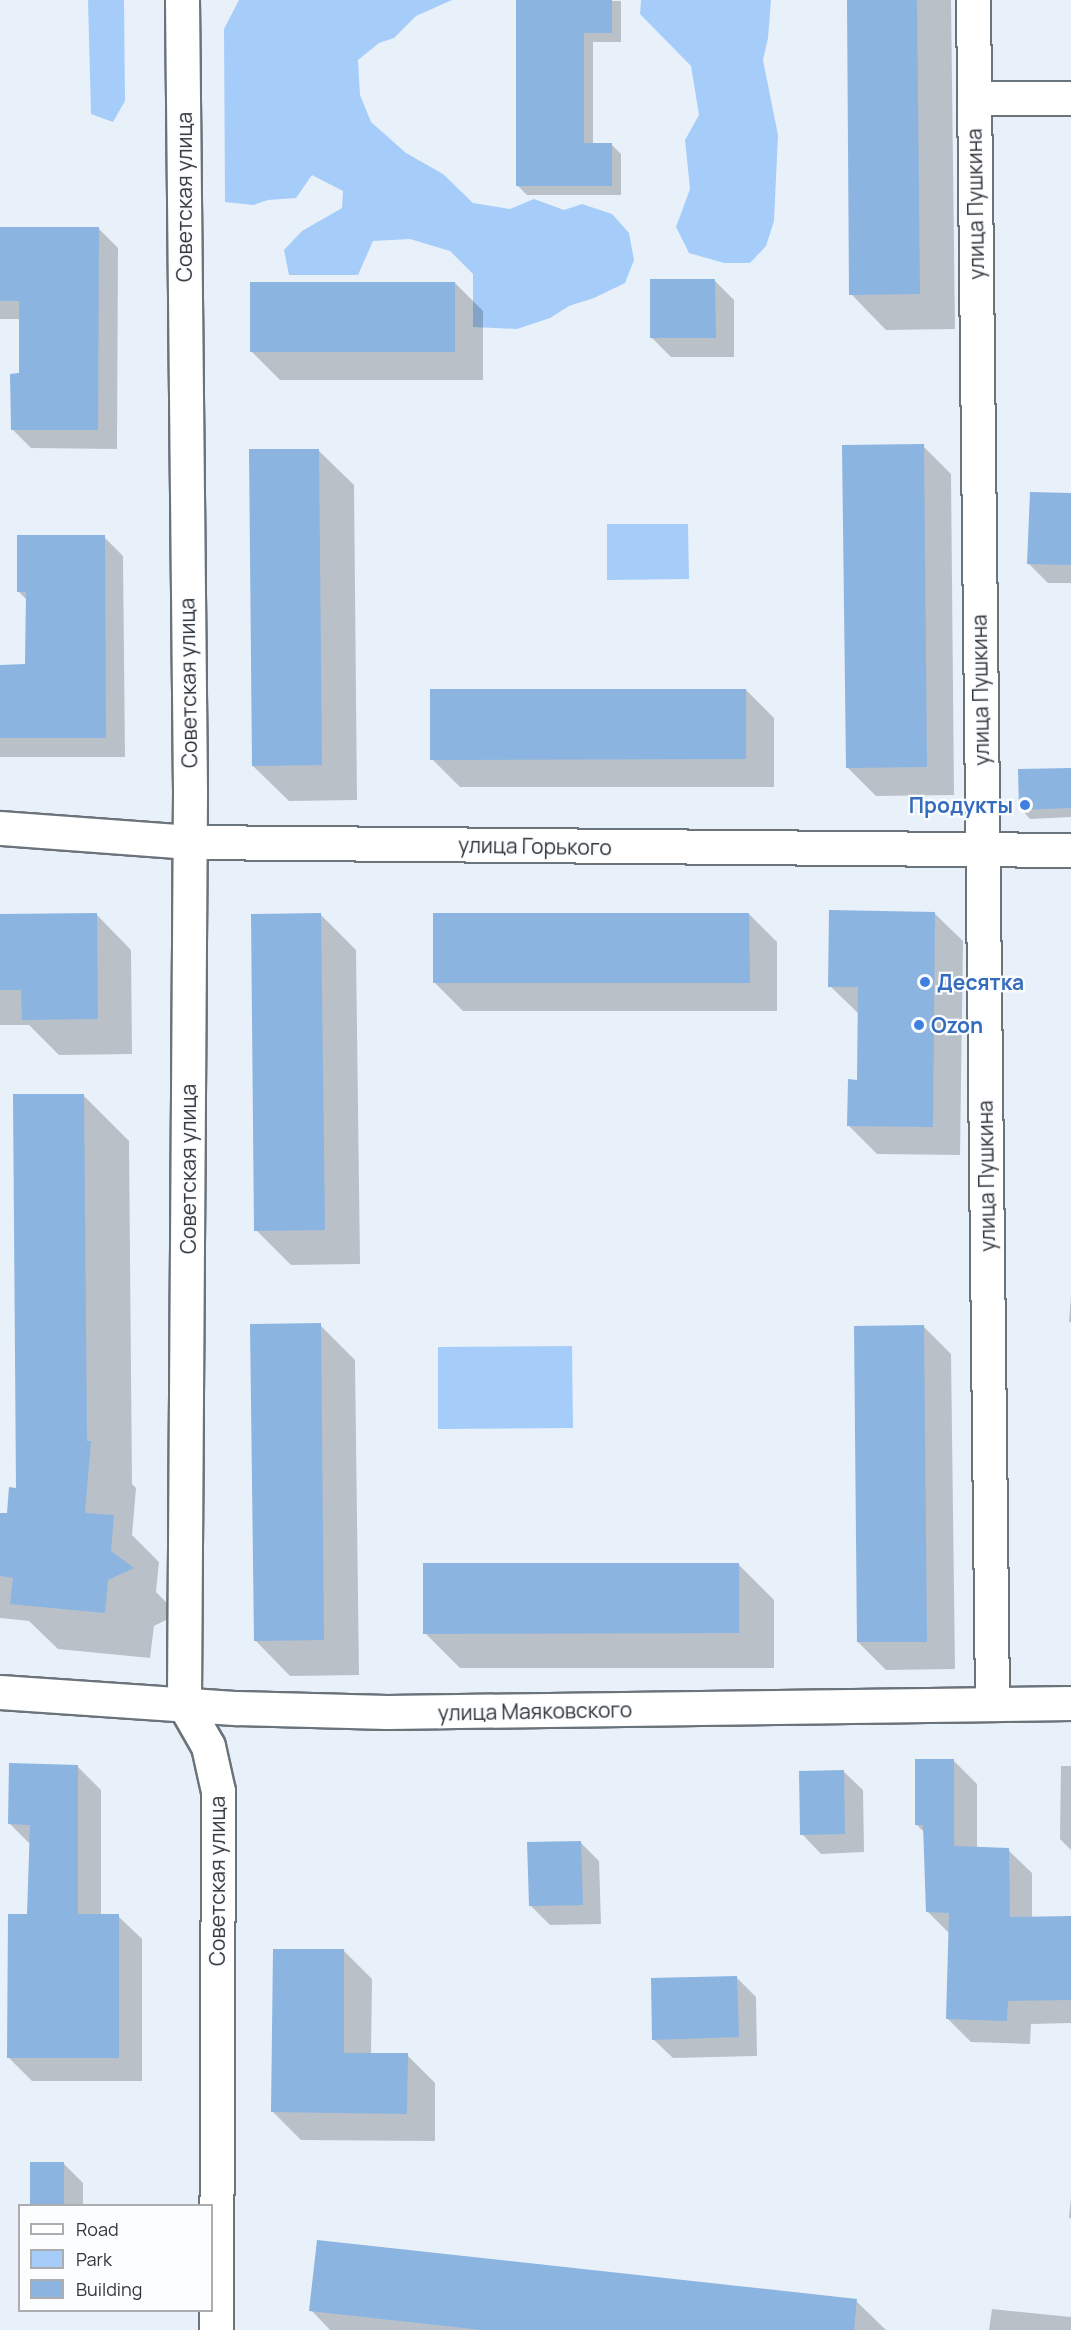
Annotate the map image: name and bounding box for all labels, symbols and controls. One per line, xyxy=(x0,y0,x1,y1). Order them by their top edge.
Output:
street label: Советская улица xyxy=(171,112,197,282)
street label: улица Пушкина xyxy=(961,128,989,280)
street label: Советская улица xyxy=(174,598,202,768)
street label: улица Пушкина xyxy=(966,614,994,766)
place label: Продукты xyxy=(909,792,1013,818)
marker: Продукты xyxy=(1018,798,1032,812)
street label: улица Горького xyxy=(458,832,612,860)
place label: Десятка xyxy=(937,969,1024,995)
marker: Десятка xyxy=(918,975,932,989)
place label: Ozon xyxy=(931,1012,983,1038)
marker: Ozon xyxy=(912,1018,926,1032)
street label: Советская улица xyxy=(175,1084,201,1254)
street label: улица Пушкина xyxy=(972,1100,1000,1252)
street label: улица Маяковского xyxy=(438,1697,632,1725)
street label: Советская улица xyxy=(204,1796,230,1966)
legend xyxy=(18,2204,213,2312)
text: Road xyxy=(76,2217,119,2241)
text: Park xyxy=(76,2247,112,2271)
text: Building xyxy=(76,2277,142,2301)

